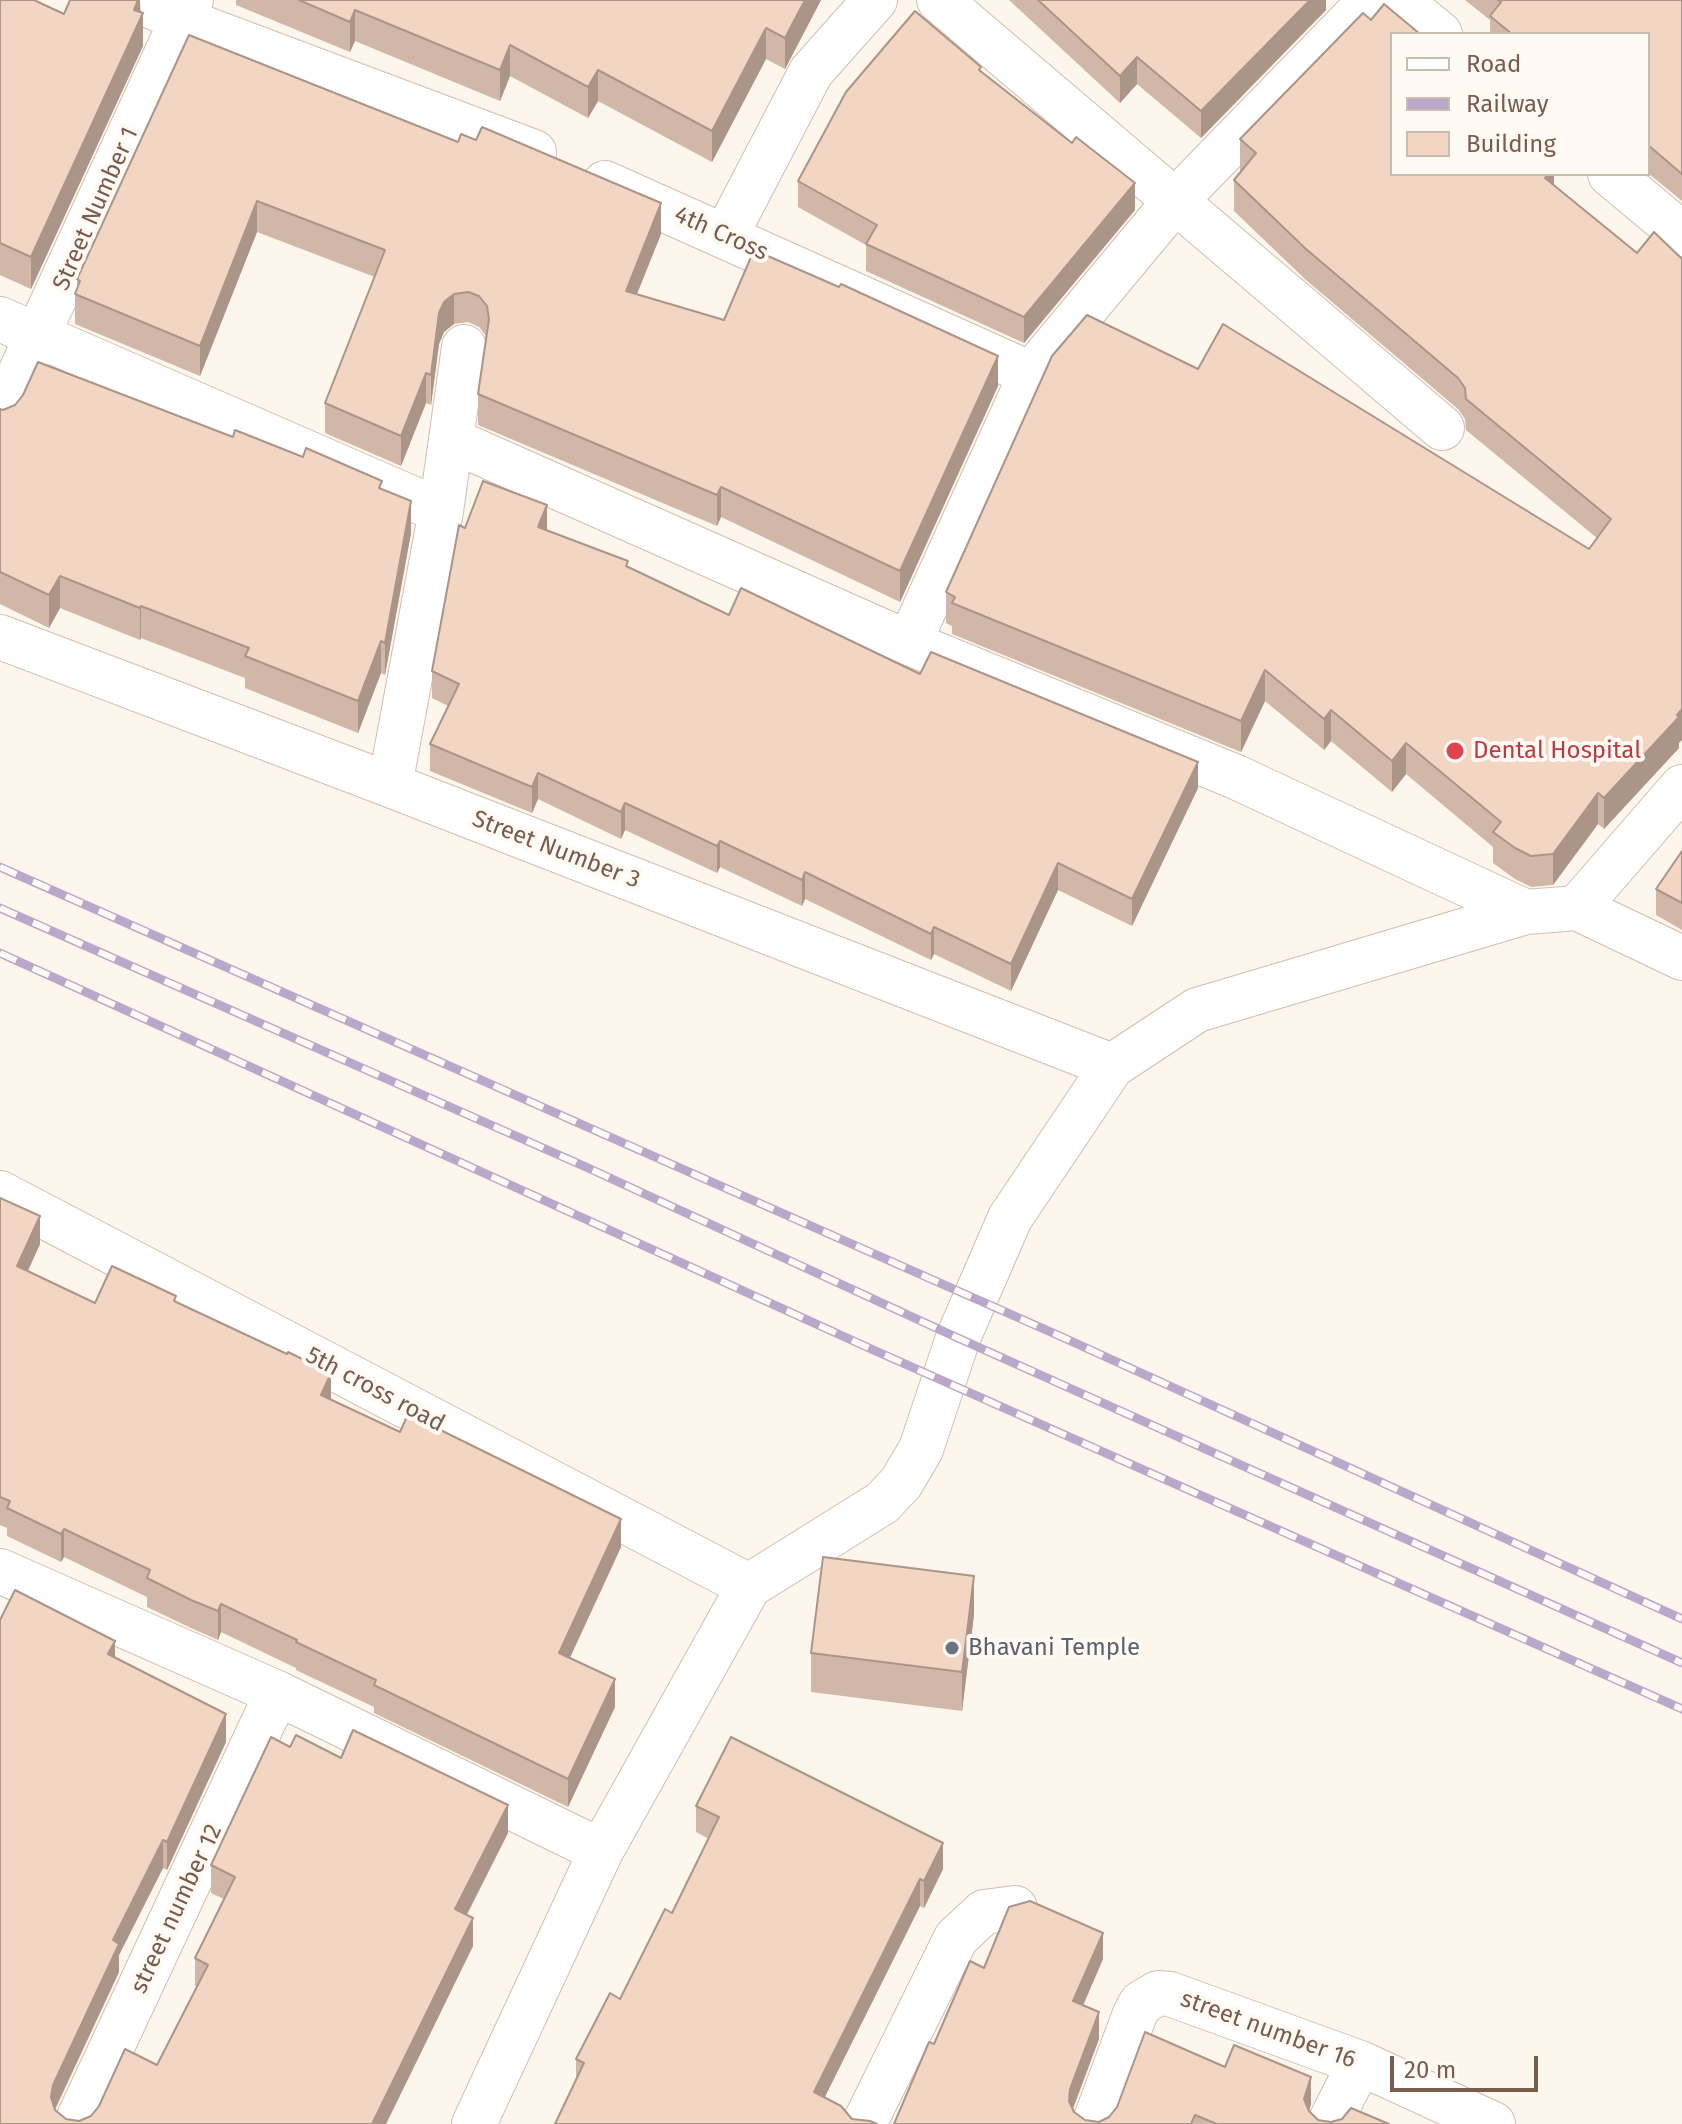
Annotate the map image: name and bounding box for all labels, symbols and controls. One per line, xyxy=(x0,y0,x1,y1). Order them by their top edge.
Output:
legend xyxy=(1390,32,1650,176)
text: Road xyxy=(1466,50,1521,78)
text: Railway xyxy=(1466,90,1549,118)
street label: Street Number 1 xyxy=(47,123,145,295)
text: Building xyxy=(1466,130,1556,158)
street label: 4th Cross xyxy=(670,201,772,267)
place label: Dental Hospital xyxy=(1473,737,1641,765)
marker: Dental Hospital xyxy=(1444,740,1466,762)
street label: Street Number 3 xyxy=(468,805,644,895)
street label: 5th cross road xyxy=(301,1341,449,1439)
place label: Bhavani Temple xyxy=(968,1634,1140,1662)
marker: Bhavani Temple xyxy=(943,1639,961,1657)
street label: street number 12 xyxy=(125,1820,229,1998)
street label: street number 16 xyxy=(1176,1985,1360,2075)
scale bar xyxy=(1394,2040,1542,2090)
text: 20 m xyxy=(1404,2056,1456,2084)

